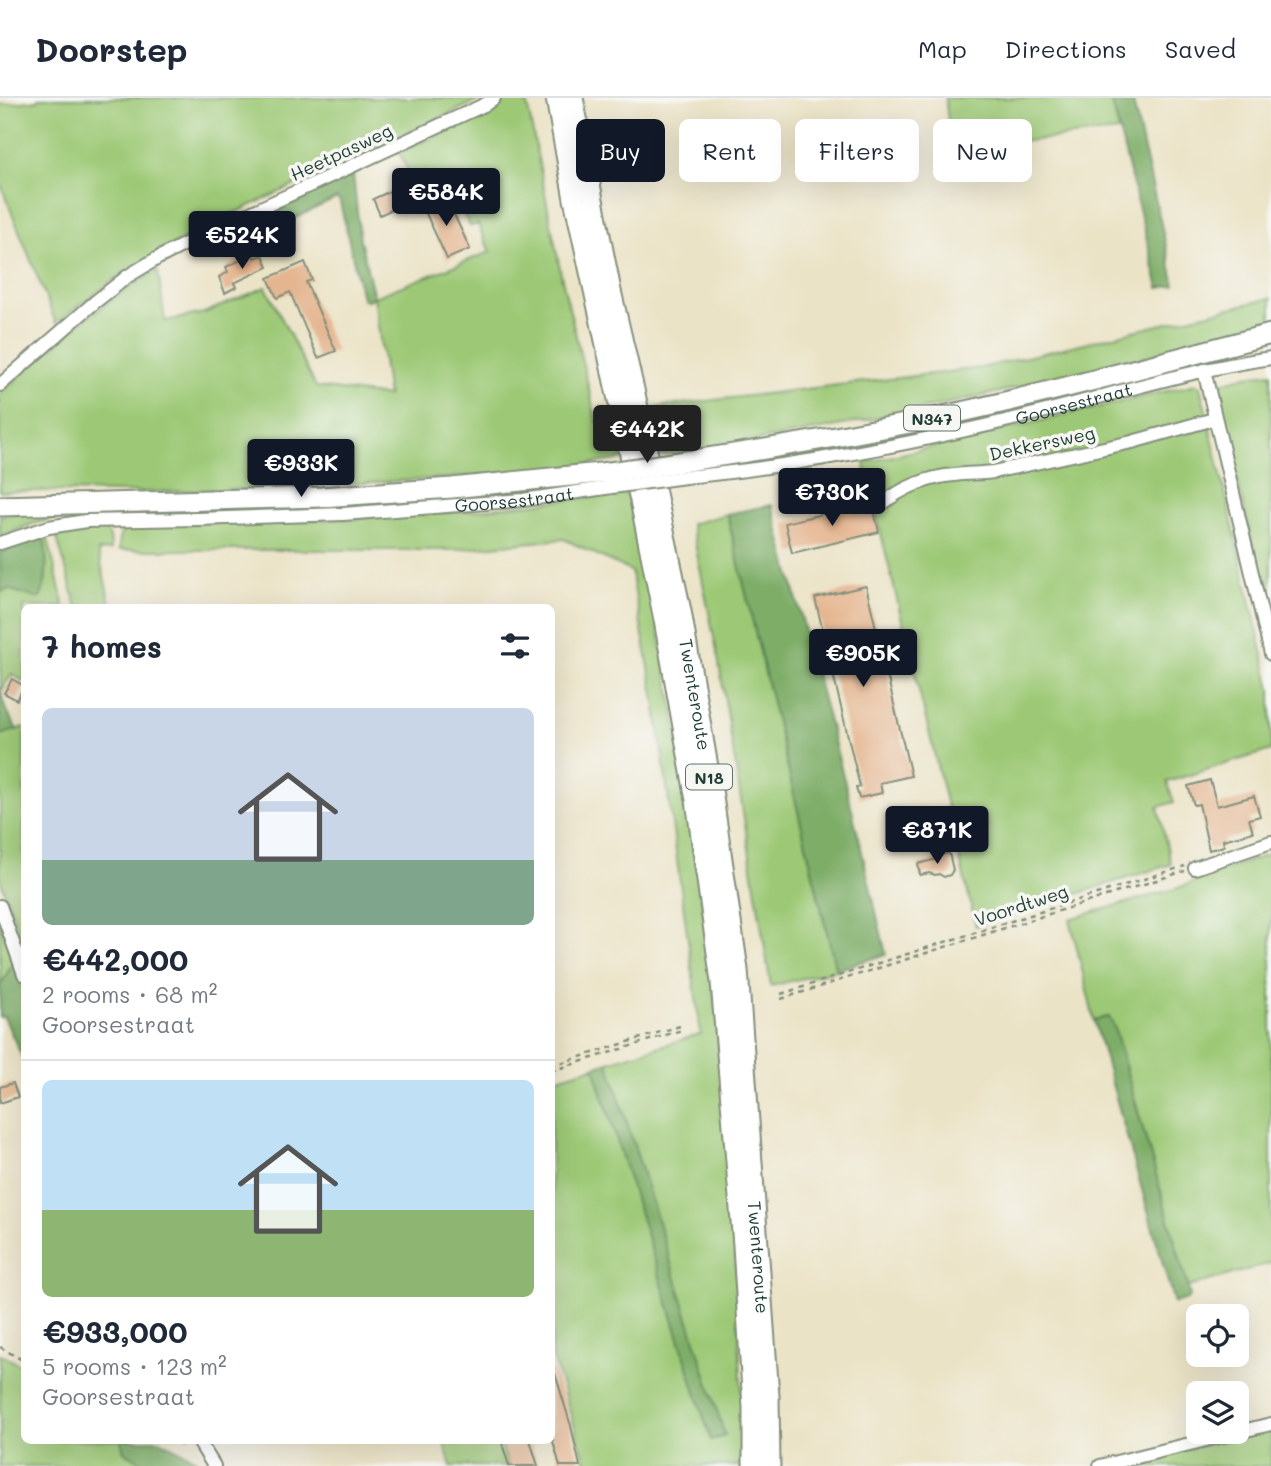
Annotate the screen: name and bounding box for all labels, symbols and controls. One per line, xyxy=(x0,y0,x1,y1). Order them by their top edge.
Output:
text: Doorstep xyxy=(35,27,188,70)
text: Map xyxy=(918,33,967,64)
text: Directions xyxy=(1005,33,1127,64)
text: Saved xyxy=(1165,33,1236,64)
street label: Heetpasweg xyxy=(286,118,396,186)
chip: Buy xyxy=(576,119,665,182)
chip: Rent xyxy=(679,119,781,182)
chip: Filters xyxy=(795,119,919,182)
chip: New xyxy=(933,119,1032,182)
pin: €584K xyxy=(397,169,495,228)
text: €584K xyxy=(408,176,484,206)
pin: €524K xyxy=(193,212,291,271)
text: €524K xyxy=(205,219,279,249)
street label: Goorsestraat xyxy=(1013,377,1135,430)
pin: €442K xyxy=(598,406,696,465)
road number: N347 xyxy=(904,406,960,430)
text: €442K xyxy=(609,413,685,443)
street label: Dekkersweg xyxy=(987,420,1097,466)
pin: €933K xyxy=(252,440,350,499)
text: €933K xyxy=(263,447,339,477)
pin: €730K xyxy=(783,468,881,528)
text: €730K xyxy=(794,476,870,506)
street label: Goorsestraat xyxy=(454,481,575,517)
text: 7 homes xyxy=(42,626,162,666)
icon: filters xyxy=(496,627,534,665)
pin: €905K xyxy=(814,630,912,689)
street label: Twenteroute xyxy=(674,637,717,752)
text: €905K xyxy=(825,637,901,667)
icon: home xyxy=(225,754,351,880)
road number: N18 xyxy=(686,764,732,790)
pin: €871K xyxy=(888,806,986,866)
text: €871K xyxy=(901,814,973,844)
street label: Voordtweg xyxy=(971,879,1071,931)
text: €442,000 xyxy=(42,939,188,979)
text: 2 rooms · 68 m² xyxy=(42,979,217,1009)
text: Goorsestraat xyxy=(42,1009,195,1039)
icon: home xyxy=(225,1126,351,1252)
street label: Twenteroute xyxy=(743,1200,775,1315)
map controls xyxy=(1186,1304,1249,1444)
button: locate xyxy=(1186,1304,1249,1367)
text: €933,000 xyxy=(42,1311,187,1351)
text: 5 rooms · 123 m² xyxy=(42,1351,227,1381)
text: Goorsestraat xyxy=(42,1381,195,1411)
button: layers xyxy=(1186,1381,1249,1444)

